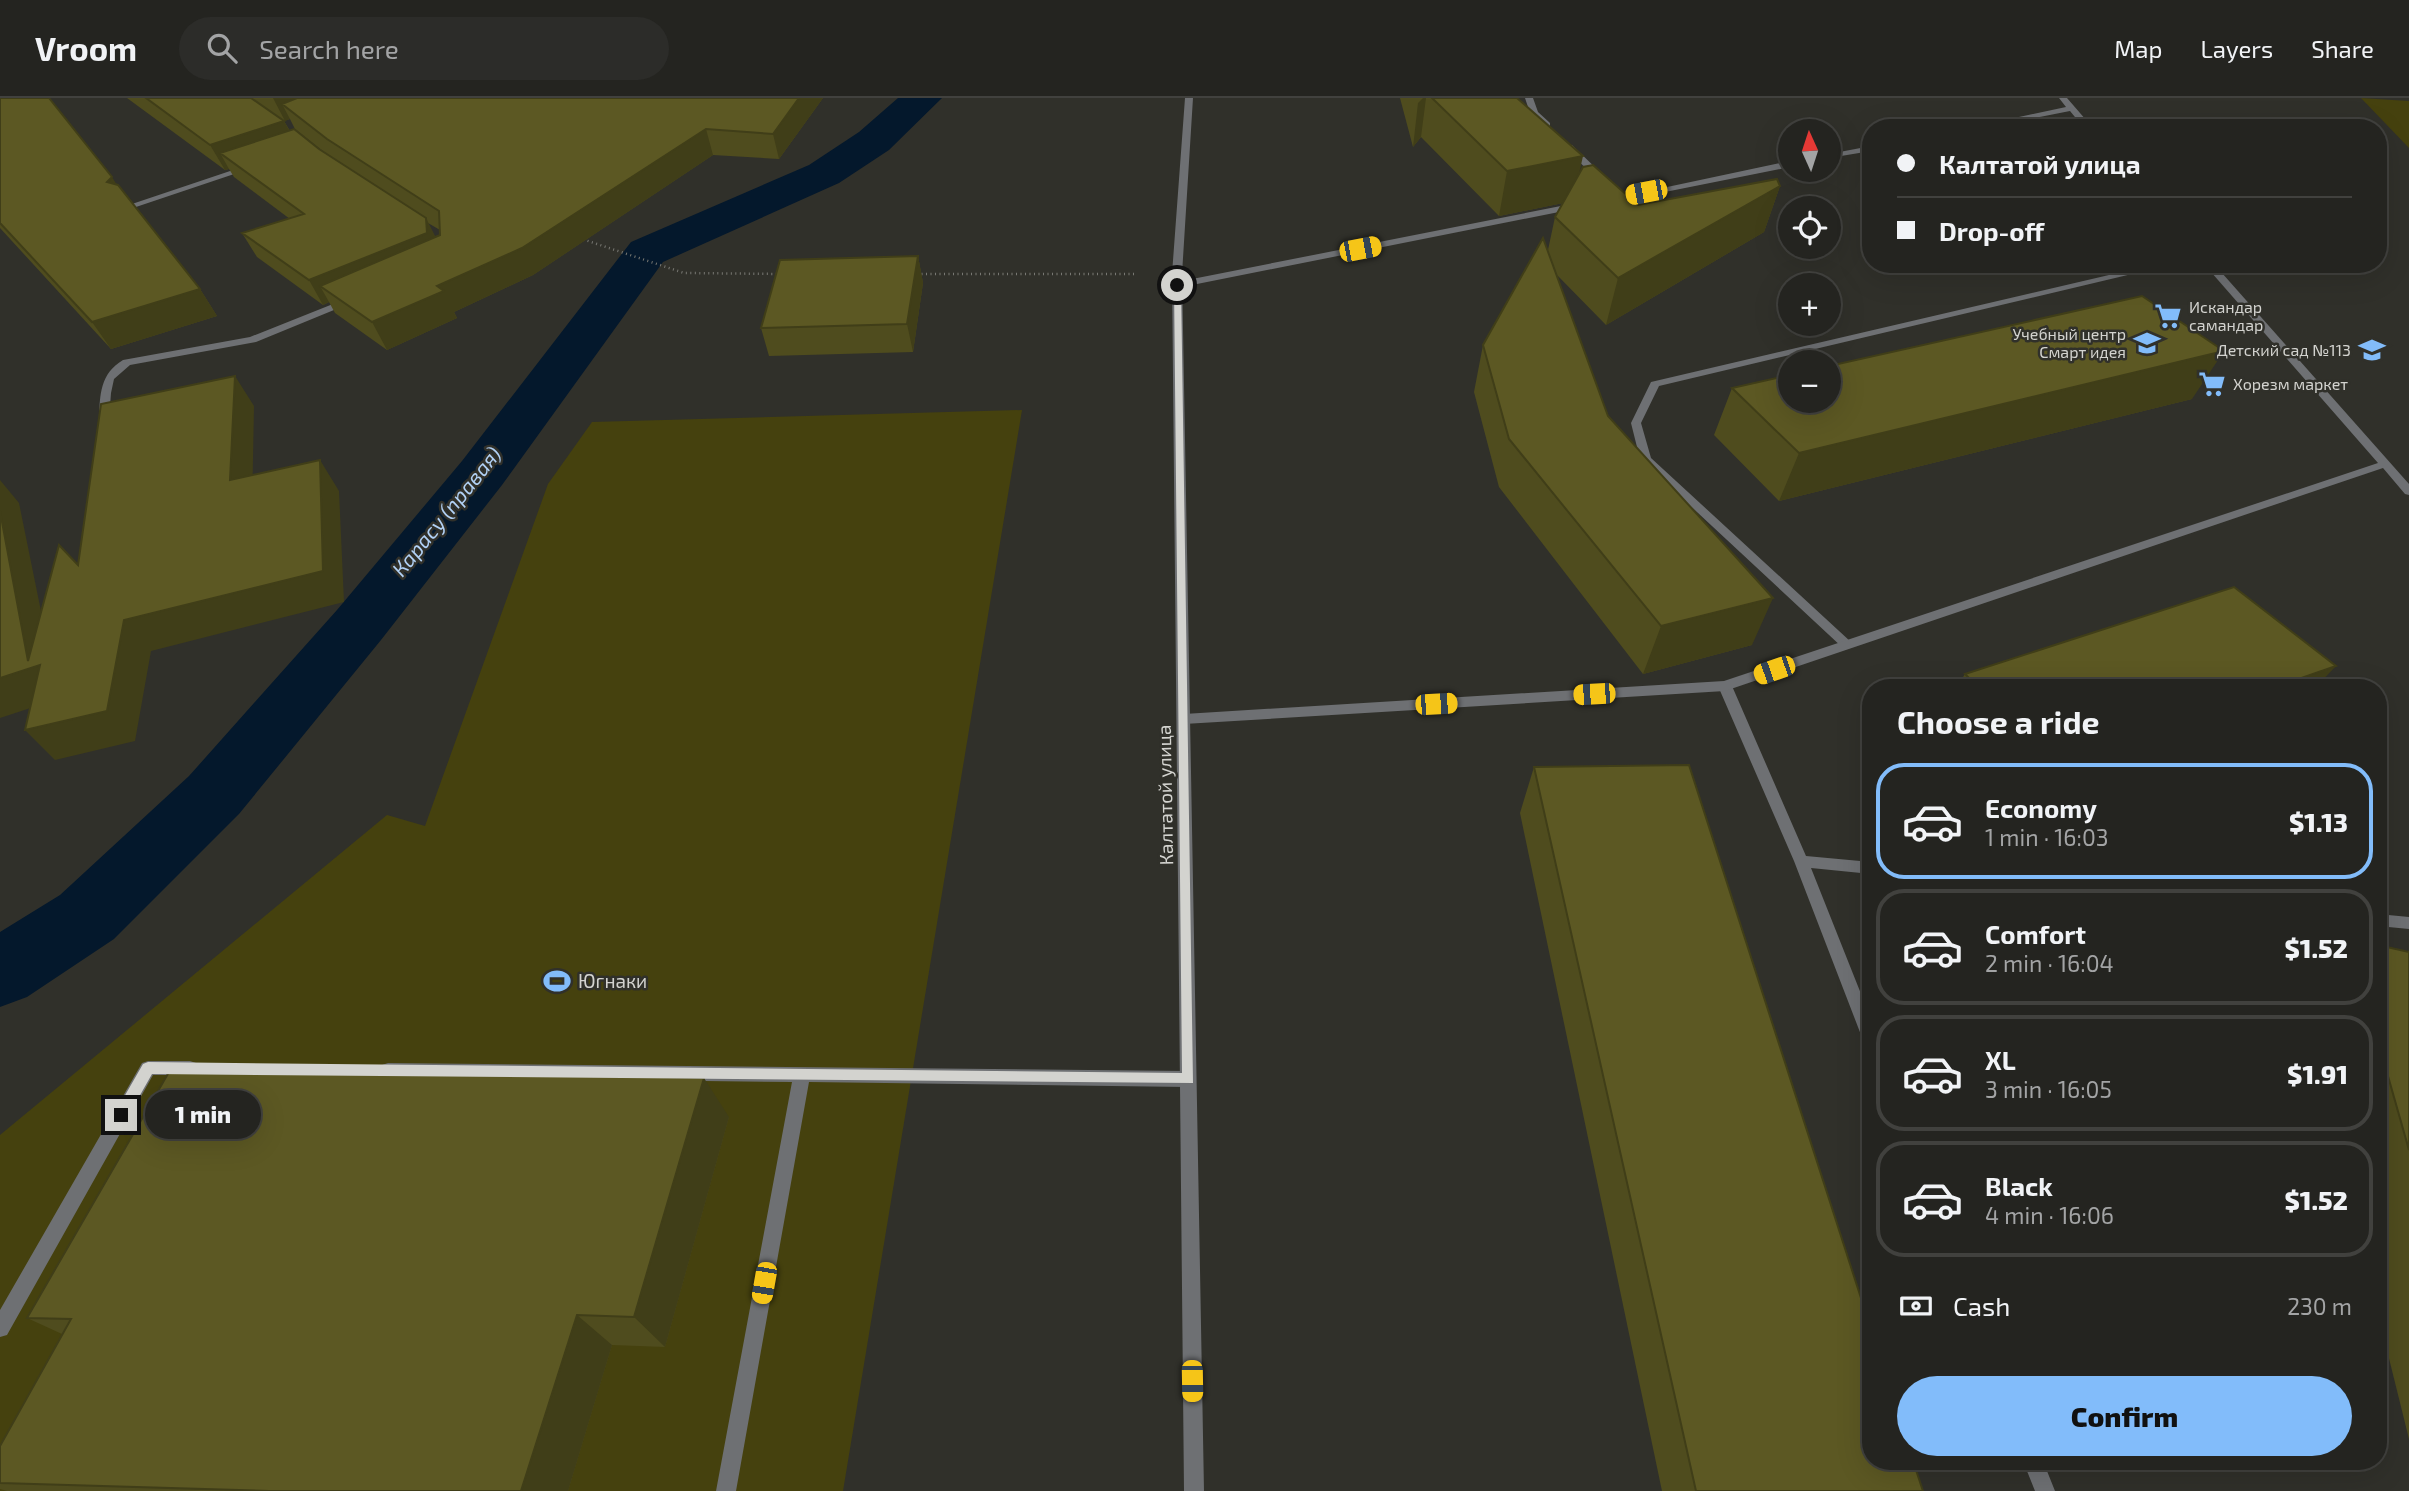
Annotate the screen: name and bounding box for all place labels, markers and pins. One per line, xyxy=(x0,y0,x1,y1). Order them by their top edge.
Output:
place label: Искандар самандар xyxy=(2189,297,2263,334)
supermarket icon: Искандар самандар xyxy=(2153,301,2183,331)
place label: Учебный центр Смарт идея xyxy=(2012,324,2126,361)
school or university icon: Учебный центр Смарт идея xyxy=(2132,328,2162,358)
school or university icon: Детский сад №113 xyxy=(2357,335,2387,365)
place label: Детский сад №113 xyxy=(2217,340,2351,359)
supermarket icon: Хорезм маркет xyxy=(2197,369,2227,399)
place label: Хорезм маркет xyxy=(2233,374,2348,393)
sports icon: Югнаки xyxy=(542,966,572,996)
place label: Югнаки xyxy=(578,969,647,992)

